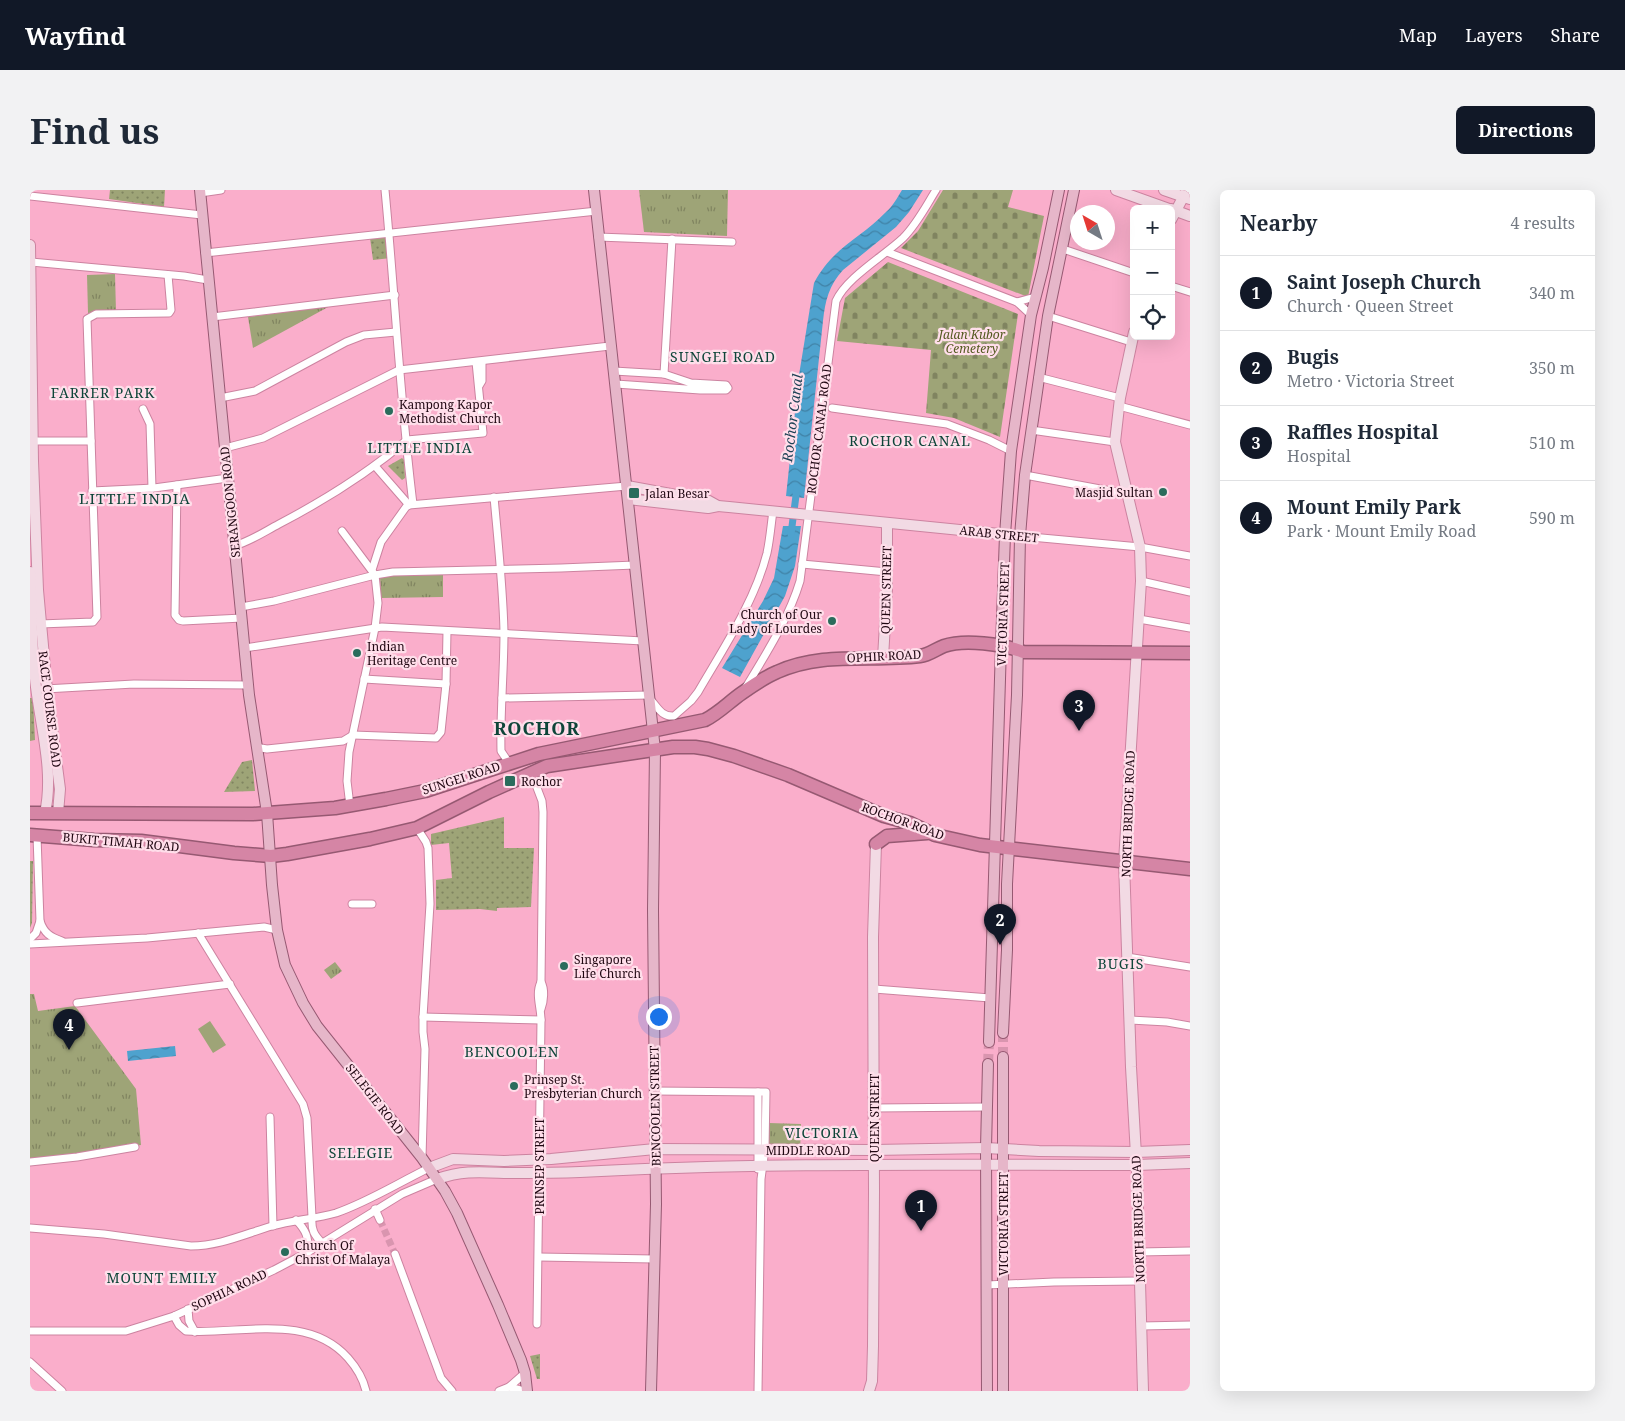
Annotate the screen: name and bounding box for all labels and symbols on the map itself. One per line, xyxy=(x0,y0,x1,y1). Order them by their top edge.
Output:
north arrow xyxy=(1070,205,1115,250)
park label: Jalan Kubor Cemetery xyxy=(937,326,1006,357)
district label: SUNGEI ROAD xyxy=(670,347,776,366)
street label: ROCHOR CANAL ROAD xyxy=(803,363,835,495)
water label: Rochor Canal xyxy=(777,372,807,464)
district label: FARRER PARK xyxy=(51,383,155,402)
place label: Kampong Kapor Methodist Church xyxy=(399,396,502,427)
marker: Kampong Kapor Methodist Church xyxy=(383,405,395,417)
district label: ROCHOR CANAL xyxy=(849,431,971,450)
district label: LITTLE INDIA xyxy=(367,438,473,457)
street label: SERANGOON ROAD xyxy=(216,445,244,558)
place label: Masjid Sultan xyxy=(1075,484,1153,501)
place label: Jalan Besar xyxy=(644,485,710,502)
marker: Jalan Besar xyxy=(627,486,641,500)
marker: Masjid Sultan xyxy=(1157,486,1169,498)
district label: LITTLE INDIA xyxy=(79,488,191,508)
street label: ARAB STREET xyxy=(959,521,1040,547)
street label: QUEEN STREET xyxy=(877,545,895,634)
street label: VICTORIA STREET xyxy=(993,561,1013,666)
place label: Church of Our Lady of Lourdes xyxy=(729,606,822,637)
marker: Church of Our Lady of Lourdes xyxy=(826,615,838,627)
place label: Indian Heritage Centre xyxy=(367,638,457,669)
street label: OPHIR ROAD xyxy=(846,646,922,666)
marker: Indian Heritage Centre xyxy=(351,647,363,659)
street label: RACE COURSE ROAD xyxy=(34,650,66,769)
pin: 3 xyxy=(1063,690,1095,731)
district label: ROCHOR xyxy=(494,716,580,740)
street label: NORTH BRIDGE ROAD xyxy=(1117,750,1139,878)
street label: SUNGEI ROAD xyxy=(420,757,503,799)
place label: Rochor xyxy=(521,773,562,790)
marker: Rochor xyxy=(503,774,517,788)
street label: ROCHOR ROAD xyxy=(859,798,947,844)
street label: BUKIT TIMAH ROAD xyxy=(62,828,180,856)
pin: 2 xyxy=(984,904,1016,945)
place label: Singapore Life Church xyxy=(574,951,641,982)
district label: BUGIS xyxy=(1098,954,1144,973)
marker: Singapore Life Church xyxy=(558,960,570,972)
your location xyxy=(646,1004,672,1030)
pin: 4 xyxy=(53,1009,85,1050)
district label: BENCOOLEN xyxy=(464,1042,560,1061)
street label: BENCOOLEN STREET xyxy=(645,1045,665,1166)
street label: SELEGIE ROAD xyxy=(342,1060,408,1138)
place label: Prinsep St. Presbyterian Church xyxy=(524,1071,643,1102)
street label: QUEEN STREET xyxy=(866,1073,883,1162)
marker: Prinsep St. Presbyterian Church xyxy=(508,1080,520,1092)
street label: PRINSEP STREET xyxy=(531,1117,548,1214)
district label: VICTORIA xyxy=(785,1123,859,1142)
street label: MIDDLE ROAD xyxy=(766,1142,851,1159)
district label: SELEGIE xyxy=(329,1143,393,1162)
street label: NORTH BRIDGE ROAD xyxy=(1127,1155,1149,1283)
street label: VICTORIA STREET xyxy=(995,1172,1012,1276)
pin: 1 xyxy=(905,1190,937,1231)
place label: Church Of Christ Of Malaya xyxy=(295,1237,391,1268)
marker: Church Of Christ Of Malaya xyxy=(279,1246,291,1258)
street label: SOPHIA ROAD xyxy=(188,1265,270,1315)
district label: MOUNT EMILY xyxy=(106,1268,218,1287)

